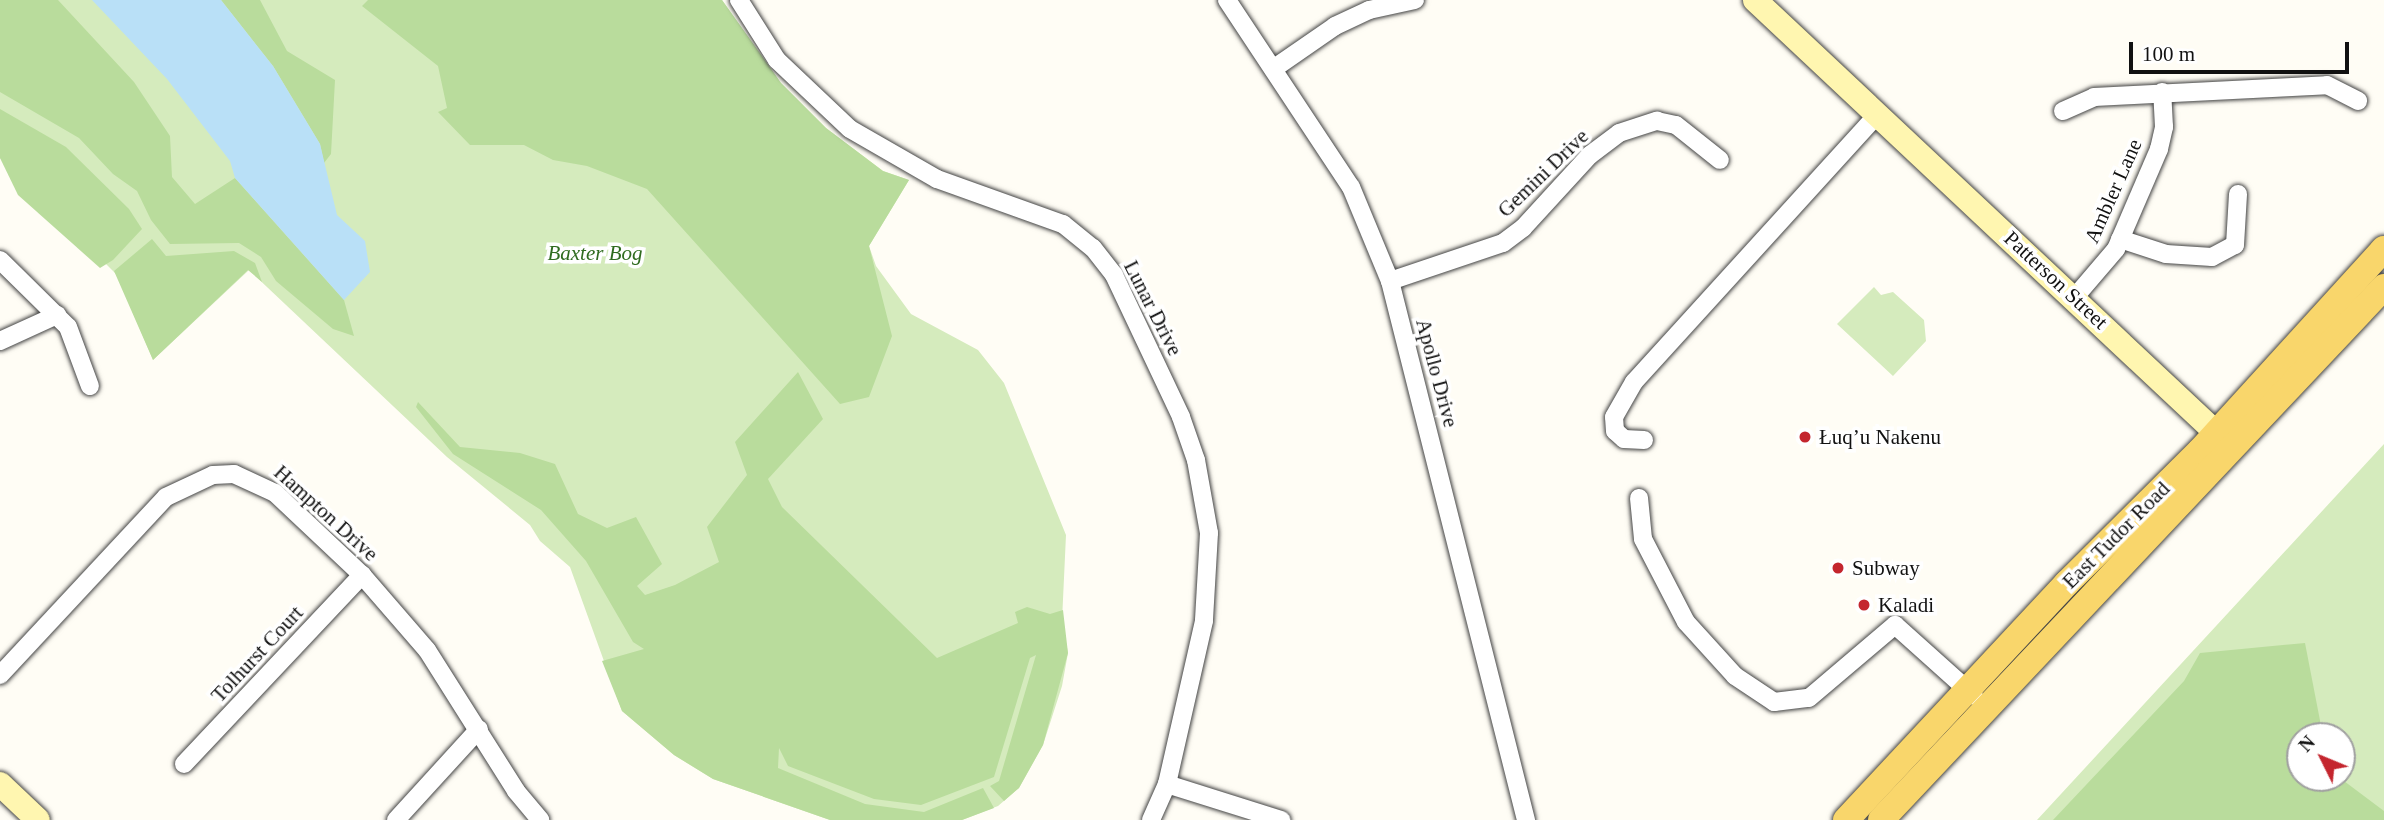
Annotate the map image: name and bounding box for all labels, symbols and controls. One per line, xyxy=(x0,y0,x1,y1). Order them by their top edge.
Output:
scale bar xyxy=(2132,28,2352,72)
text: 100 m xyxy=(2142,42,2195,66)
street label: Gemini Drive xyxy=(1493,124,1593,222)
street label: Ambler Lane xyxy=(2079,135,2147,247)
street label: Patterson Street xyxy=(1999,226,2113,334)
park label: Baxter Bog xyxy=(547,240,643,266)
street label: Lunar Drive xyxy=(1118,256,1188,360)
street label: Apollo Drive xyxy=(1410,316,1464,430)
place label: Łuq’u Nakenu xyxy=(1819,424,1941,450)
marker: Łuq’u Nakenu xyxy=(1797,429,1813,445)
street label: Hampton Drive xyxy=(269,460,383,566)
street label: East Tudor Road xyxy=(2057,476,2175,594)
place label: Subway xyxy=(1852,555,1920,581)
marker: Subway xyxy=(1830,560,1846,576)
place label: Kaladi xyxy=(1878,592,1934,618)
marker: Kaladi xyxy=(1856,597,1872,613)
street label: Tolhurst Court xyxy=(206,601,308,707)
north arrow xyxy=(2286,722,2356,792)
text: N xyxy=(2294,732,2319,756)

